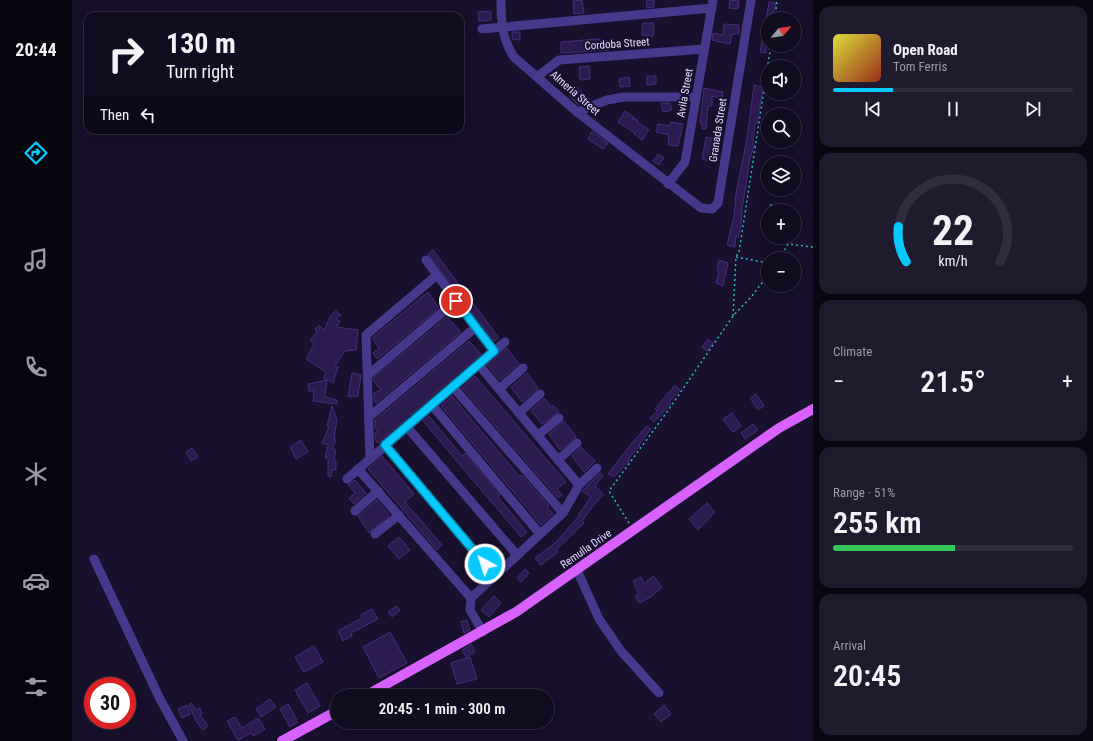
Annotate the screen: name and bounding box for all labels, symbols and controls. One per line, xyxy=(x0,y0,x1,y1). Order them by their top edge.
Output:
north arrow xyxy=(761,12,801,52)
map controls xyxy=(761,12,801,292)
text: 130 m xyxy=(166,27,236,60)
icon: right xyxy=(100,28,152,80)
street label: Cordoba Street xyxy=(584,35,650,53)
text: 20:44 xyxy=(15,39,57,60)
text: Open Road xyxy=(893,41,958,59)
text: Tom Ferris xyxy=(893,59,947,74)
button: sound xyxy=(761,60,801,100)
text: Turn right xyxy=(166,61,234,82)
street label: Almeria Street xyxy=(547,68,603,118)
street label: Avila Street xyxy=(674,68,696,118)
street label: Granada Street xyxy=(707,97,729,163)
icon: previous xyxy=(862,98,884,120)
icon: pause xyxy=(942,98,964,120)
icon: next xyxy=(1022,98,1044,120)
icon: left xyxy=(137,104,159,126)
text: Then xyxy=(100,106,129,124)
button: search xyxy=(761,108,801,148)
icon: directions xyxy=(22,139,50,167)
button: layers xyxy=(761,156,801,196)
button: + xyxy=(761,204,801,244)
text: 22 xyxy=(932,205,974,254)
icon: music xyxy=(22,246,50,274)
button: − xyxy=(761,252,801,292)
text: km/h xyxy=(938,252,968,268)
pin xyxy=(439,284,473,318)
icon: arrive xyxy=(445,290,467,312)
text: Climate xyxy=(833,344,872,359)
icon: phone xyxy=(22,353,50,381)
text: 21.5° xyxy=(920,364,986,399)
text: − xyxy=(833,369,844,394)
text: + xyxy=(1062,369,1073,394)
icon: climate xyxy=(22,460,50,488)
text: Range · 51% xyxy=(833,485,895,500)
text: 255 km xyxy=(833,505,922,540)
street label: Remulla Drive xyxy=(558,527,614,571)
position arrow xyxy=(464,543,506,585)
icon: car xyxy=(22,567,50,595)
text: Arrival xyxy=(833,638,866,653)
text: 20:45 xyxy=(833,658,901,693)
icon: filters xyxy=(22,673,50,701)
speed limit sign: 30 xyxy=(84,677,136,729)
text: 20:45 · 1 min · 300 m xyxy=(379,700,505,718)

